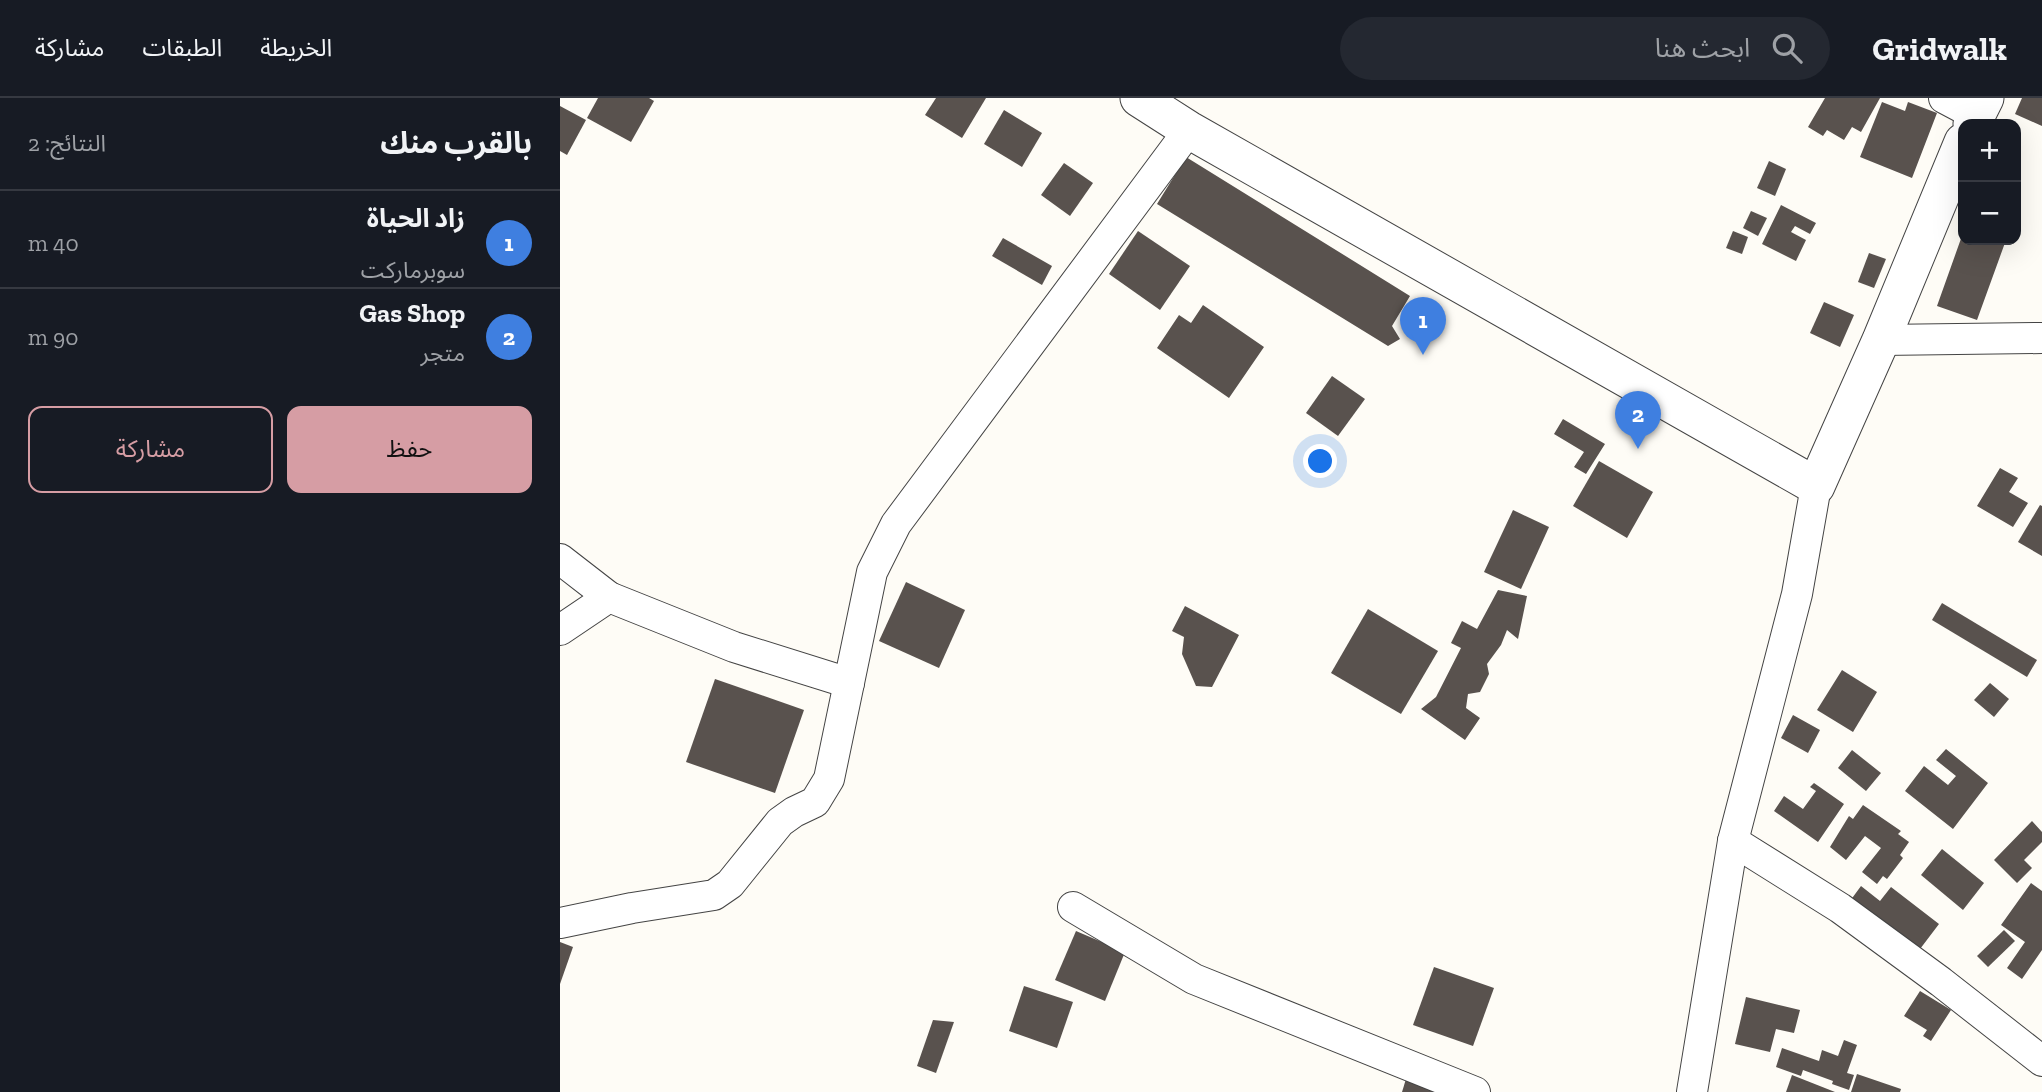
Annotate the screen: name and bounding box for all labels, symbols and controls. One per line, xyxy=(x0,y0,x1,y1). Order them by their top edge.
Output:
search box xyxy=(1340,17,1830,80)
icon: search xyxy=(1768,29,1806,67)
text: Gridwalk xyxy=(1872,29,2007,68)
text: ابحث هنا xyxy=(1655,32,1750,64)
text: مشاركة xyxy=(35,33,104,62)
text: الطبقات xyxy=(142,33,222,62)
text: الخريطة xyxy=(260,33,332,62)
map controls xyxy=(1958,119,2021,245)
button: + xyxy=(1958,119,2021,182)
text: بالقرب منك xyxy=(380,125,532,161)
text: النتائج: 2 xyxy=(28,129,106,157)
button: − xyxy=(1958,182,2021,245)
text: زاد الحياة xyxy=(367,202,465,234)
text: 40 m xyxy=(28,229,79,257)
text: 1 xyxy=(504,229,514,257)
text: سوبرماركت xyxy=(361,256,465,284)
text: Gas Shop xyxy=(359,297,465,329)
pin: 1 xyxy=(1400,297,1446,355)
text: 90 m xyxy=(28,323,79,351)
text: 2 xyxy=(503,323,515,351)
text: متجر xyxy=(421,339,465,367)
pin: 2 xyxy=(1615,391,1661,449)
button: مشاركة xyxy=(28,406,273,493)
button: حفظ xyxy=(287,406,532,493)
your location xyxy=(1303,444,1337,478)

